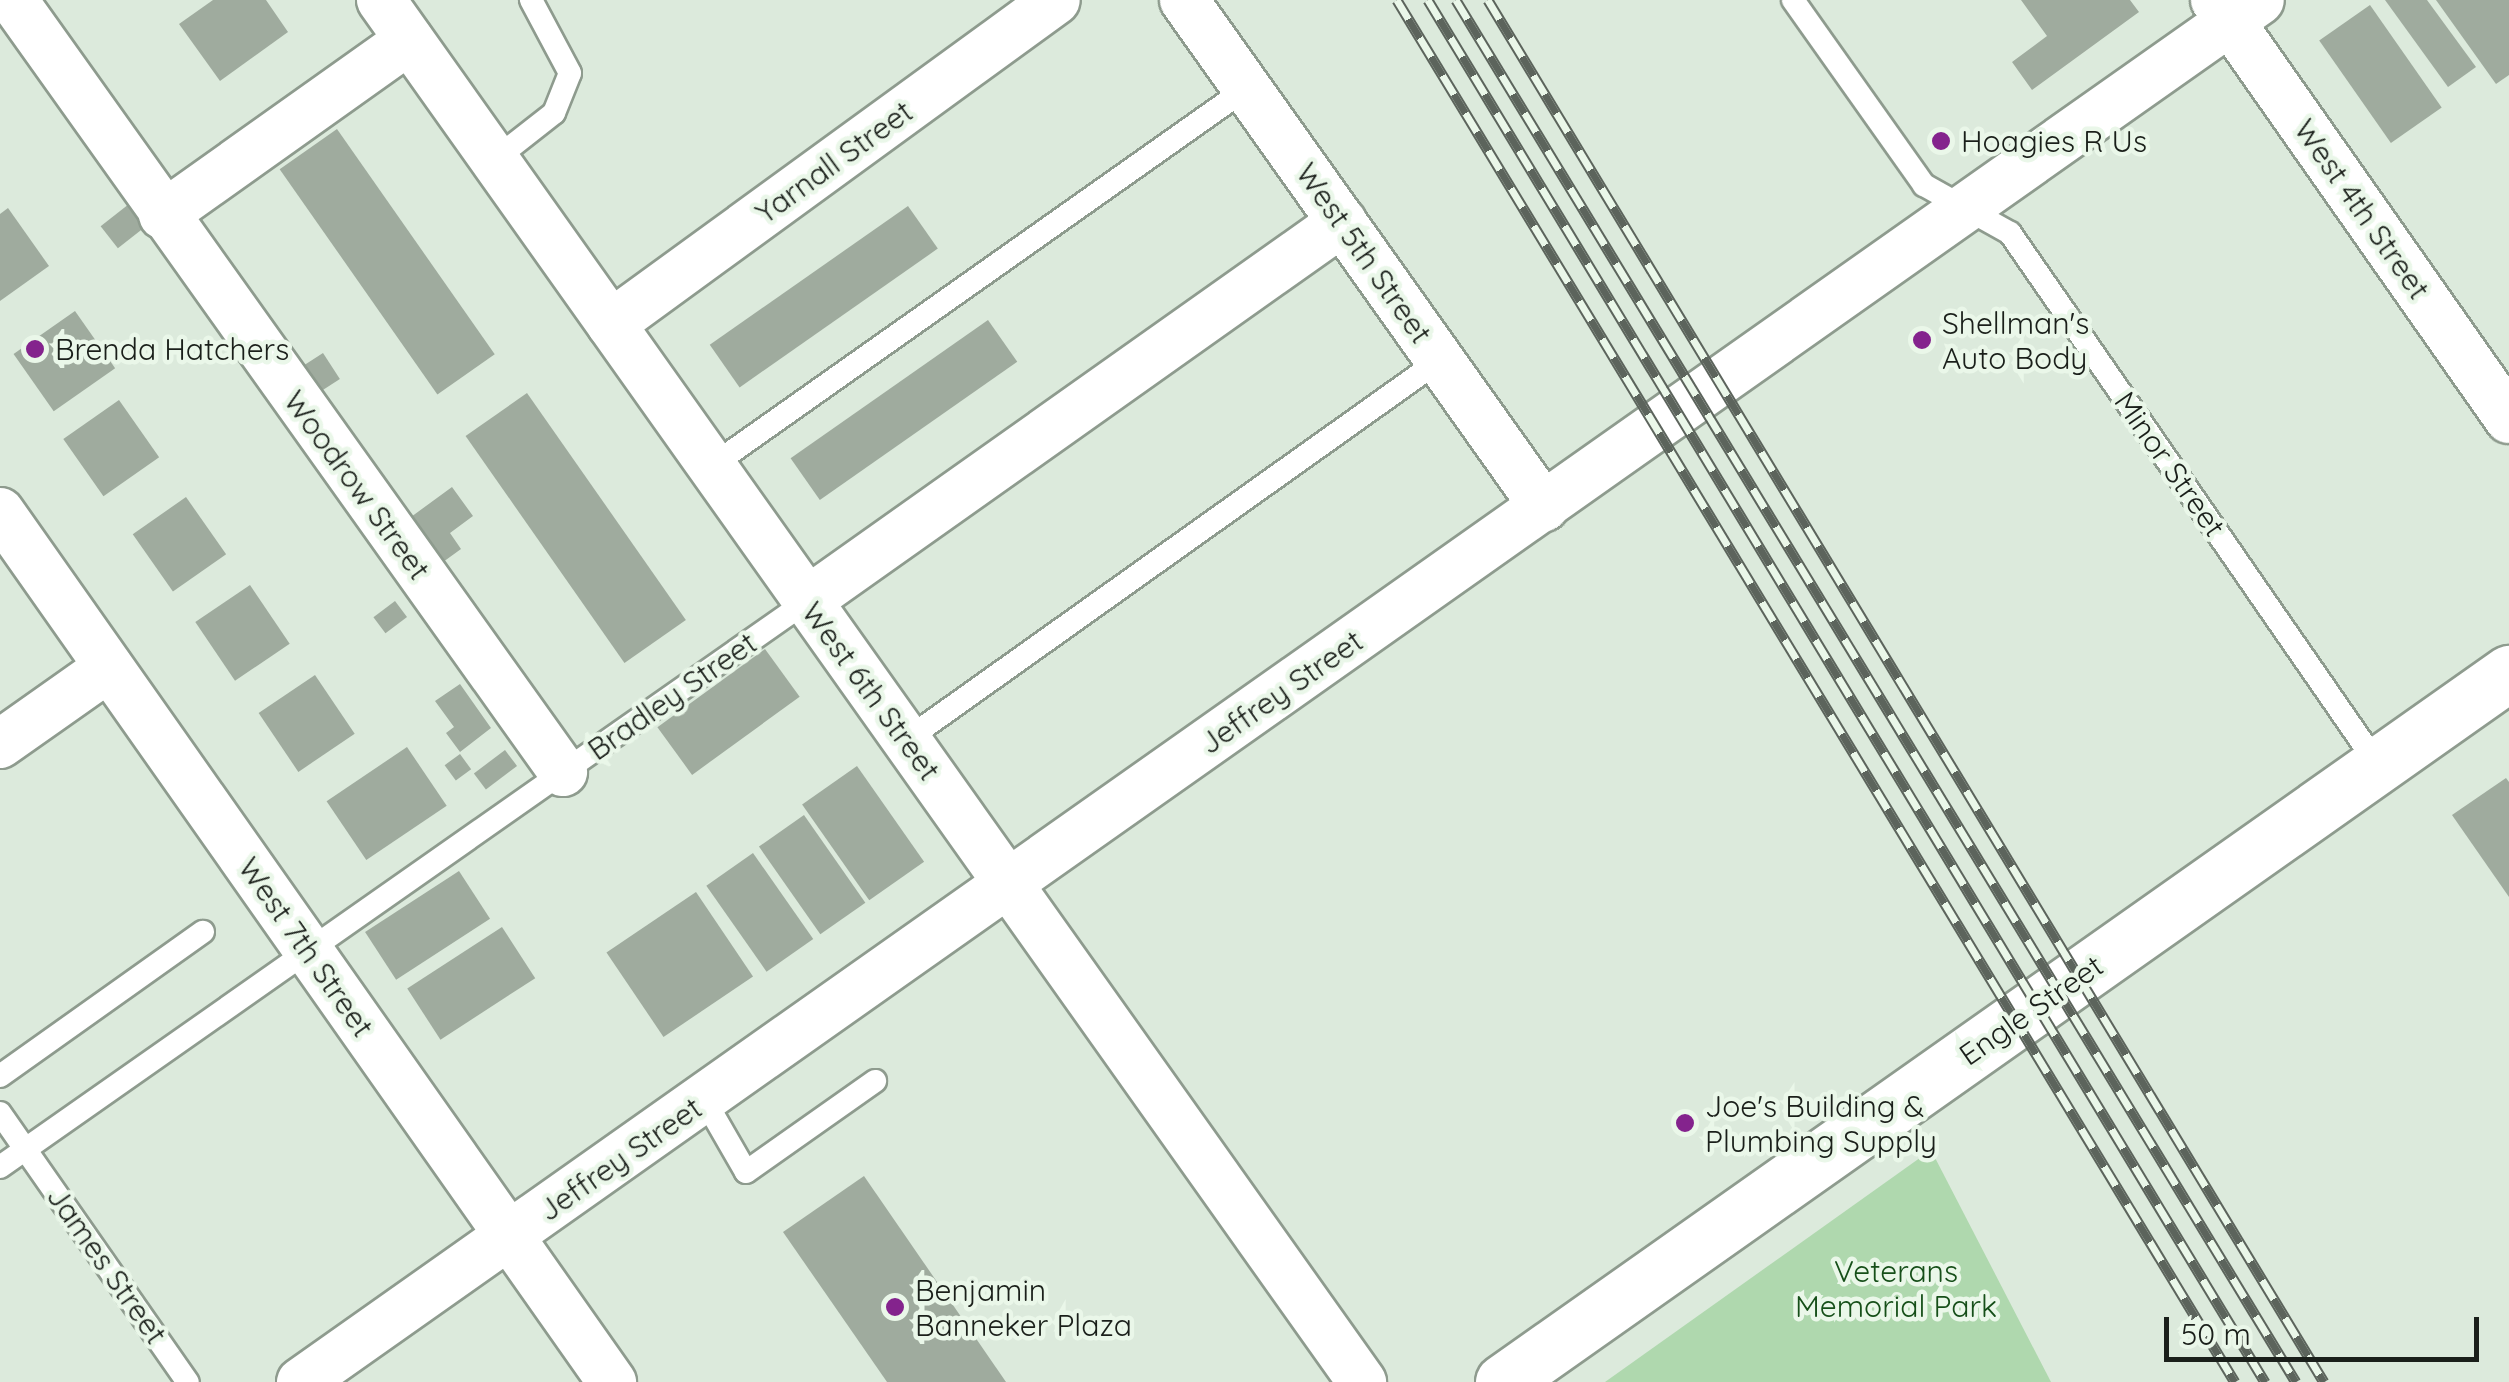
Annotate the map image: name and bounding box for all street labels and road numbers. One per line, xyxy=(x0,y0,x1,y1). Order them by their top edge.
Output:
street label: Yarnall Street xyxy=(749,93,919,231)
street label: West 4th Street xyxy=(2287,112,2437,306)
street label: West 5th Street xyxy=(1289,156,1439,350)
street label: Woodrow Street xyxy=(276,384,438,586)
street label: Minor Street xyxy=(2107,385,2233,543)
street label: West 6th Street xyxy=(794,595,948,787)
street label: Jeffrey Street xyxy=(1193,623,1369,761)
street label: Bradley Street xyxy=(581,625,763,767)
street label: West 7th Street xyxy=(231,850,381,1044)
street label: Engle Street xyxy=(1952,947,2110,1073)
street label: Jeffrey Street xyxy=(532,1090,708,1228)
street label: James Street xyxy=(40,1179,174,1351)

